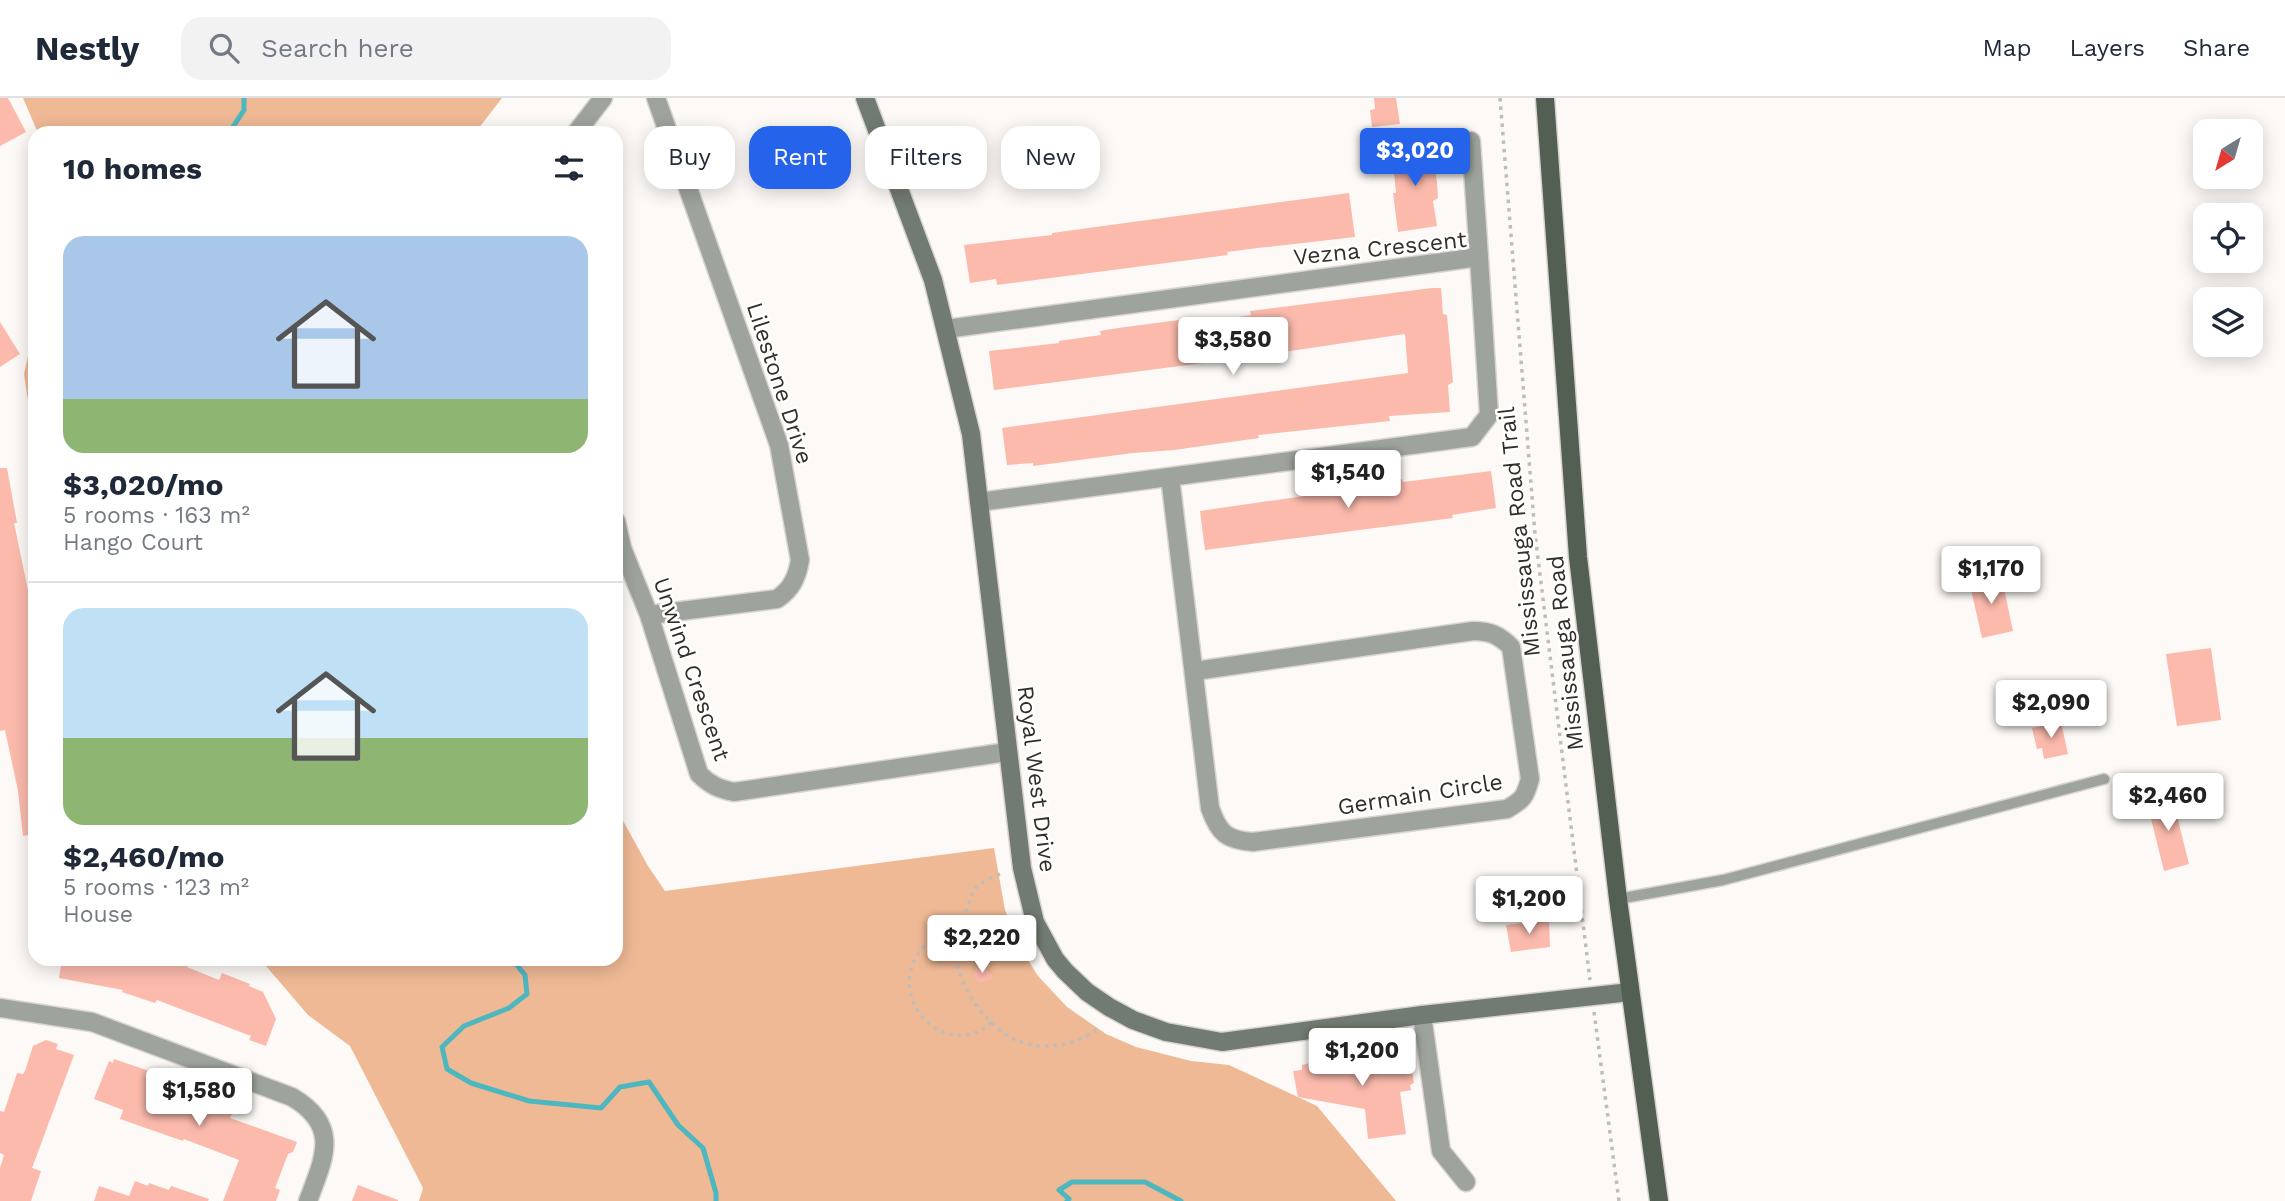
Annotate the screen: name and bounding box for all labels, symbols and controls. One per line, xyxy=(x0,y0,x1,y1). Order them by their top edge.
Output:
search box xyxy=(181,17,671,80)
text: Nestly xyxy=(35,29,139,68)
icon: search xyxy=(205,29,243,67)
text: Search here xyxy=(261,33,414,63)
text: Map xyxy=(1983,34,2031,62)
text: Layers xyxy=(2069,34,2145,62)
text: Share xyxy=(2183,34,2250,62)
north arrow xyxy=(2193,119,2263,189)
map controls xyxy=(2193,119,2263,357)
chip: Buy xyxy=(644,126,735,189)
chip: Rent xyxy=(749,126,851,189)
chip: Filters xyxy=(865,126,987,189)
chip: New xyxy=(1001,126,1100,189)
pin: $3,020 xyxy=(1358,129,1472,188)
text: $3,020 xyxy=(1376,137,1454,164)
icon: filters xyxy=(550,149,588,187)
text: 10 homes xyxy=(63,151,202,186)
button: locate xyxy=(2193,203,2263,273)
street label: Vezna Crescent xyxy=(1292,226,1468,271)
icon: home xyxy=(263,281,389,407)
button: layers xyxy=(2193,287,2263,357)
street label: Lilestone Drive xyxy=(741,299,818,467)
pin: $3,580 xyxy=(1176,317,1290,377)
text: $3,580 xyxy=(1194,326,1272,353)
street label: Mississauga Road Trail xyxy=(1493,406,1546,658)
pin: $1,540 xyxy=(1291,450,1405,510)
text: $1,540 xyxy=(1311,459,1385,486)
text: $3,020/mo xyxy=(63,467,223,502)
text: 5 rooms · 163 m² xyxy=(63,502,250,529)
text: Hango Court xyxy=(63,529,203,556)
pin: $1,170 xyxy=(1934,546,2048,606)
street label: Mississauga Road xyxy=(1542,554,1589,752)
text: $1,170 xyxy=(1957,555,2025,582)
street label: Unwind Crescent xyxy=(647,574,736,765)
icon: home xyxy=(263,653,389,779)
pin: $2,090 xyxy=(1994,680,2108,740)
street label: Royal West Drive xyxy=(1012,684,1061,874)
text: $2,090 xyxy=(2012,689,2090,716)
street label: Germain Circle xyxy=(1336,768,1504,821)
pin: $2,460 xyxy=(2111,774,2225,833)
text: $2,460 xyxy=(2129,782,2207,809)
text: $2,460/mo xyxy=(63,839,224,874)
text: 5 rooms · 123 m² xyxy=(63,874,249,901)
pin: $1,200 xyxy=(1472,876,1586,936)
text: $1,200 xyxy=(1492,885,1566,912)
text: House xyxy=(63,901,133,928)
pin: $2,220 xyxy=(925,916,1039,975)
text: $2,220 xyxy=(943,924,1021,951)
pin: $1,200 xyxy=(1305,1028,1419,1088)
text: $1,200 xyxy=(1325,1037,1399,1064)
pin: $1,580 xyxy=(142,1068,256,1128)
text: $1,580 xyxy=(162,1077,236,1104)

